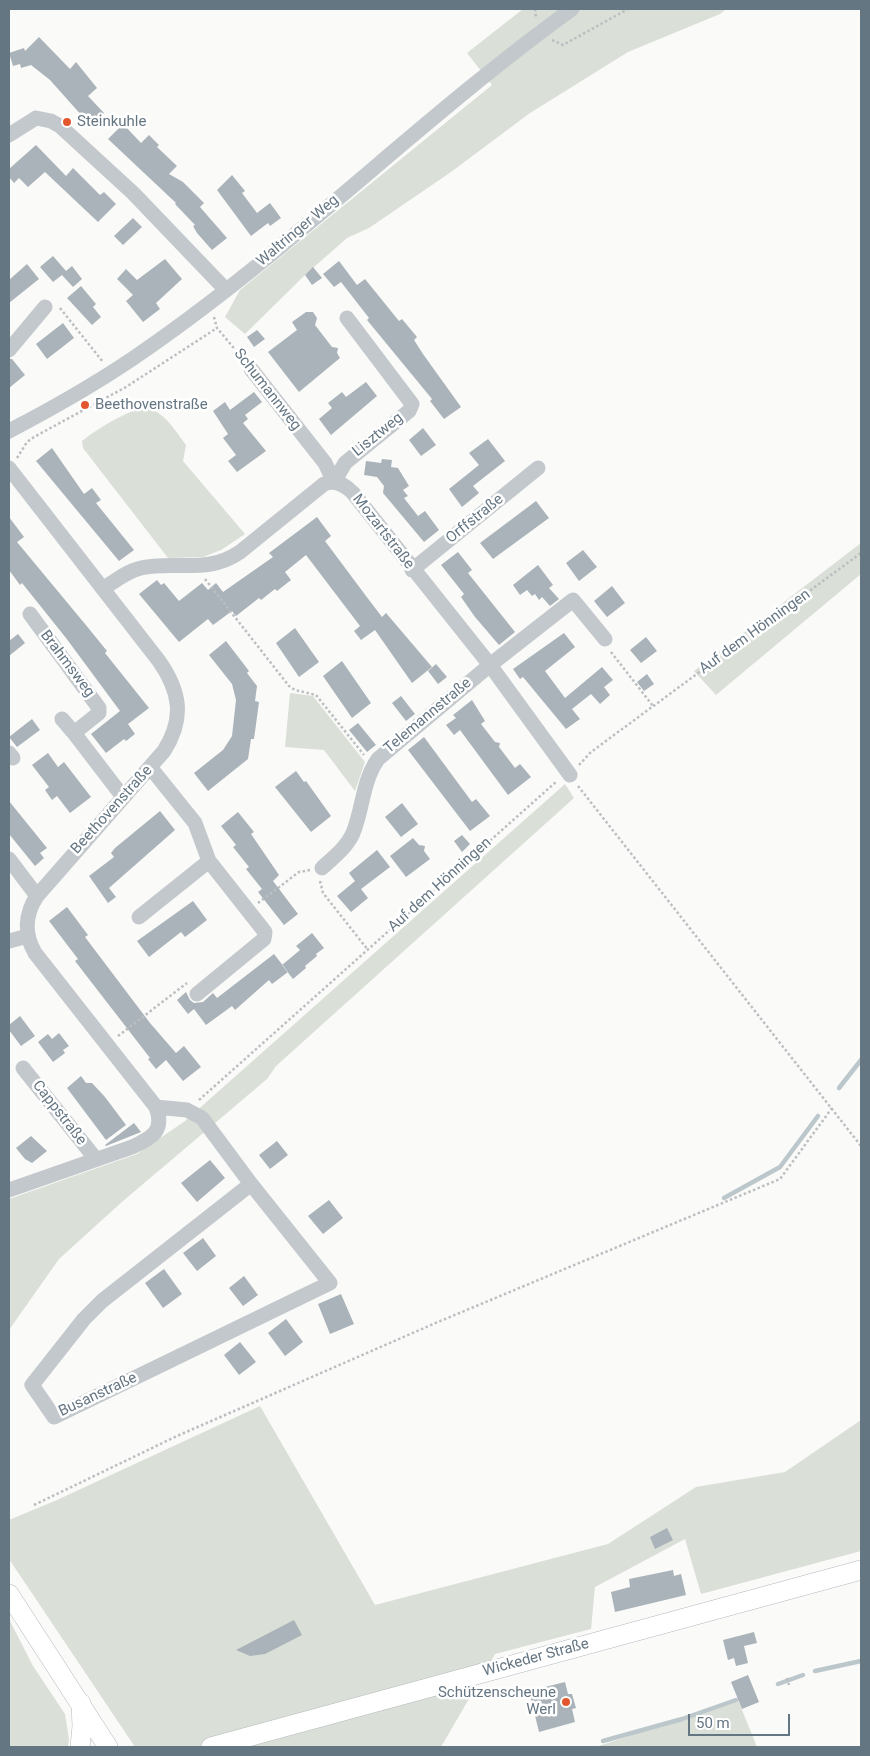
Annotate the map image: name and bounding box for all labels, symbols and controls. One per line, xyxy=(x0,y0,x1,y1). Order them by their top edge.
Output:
place label: Steinkuhle xyxy=(77,113,146,131)
marker: Steinkuhle xyxy=(61,116,73,128)
street label: Waltringer Weg xyxy=(253,192,343,270)
street label: Schumannweg xyxy=(229,346,305,434)
place label: Beethovenstraße xyxy=(95,396,208,414)
marker: Beethovenstraße xyxy=(79,399,91,411)
street label: Lisztweg xyxy=(349,409,407,461)
street label: Orffstraße xyxy=(443,490,507,548)
street label: Mozartstraße xyxy=(348,491,418,573)
street label: Auf dem Hönningen xyxy=(696,586,814,678)
street label: Brahmsweg xyxy=(36,627,98,701)
street label: Telemannstraße xyxy=(381,674,475,758)
street label: Beethovenstraße xyxy=(68,762,156,858)
street label: Auf dem Hönningen xyxy=(385,834,495,936)
street label: Cappstraße xyxy=(28,1077,90,1149)
street label: Busanstraße xyxy=(56,1369,140,1421)
street label: Wickeder Straße xyxy=(481,1635,591,1681)
place label: Schützenscheune Werl xyxy=(438,1684,556,1719)
marker: Schützenscheune Werl xyxy=(560,1696,572,1708)
scale bar xyxy=(690,1704,792,1736)
text: 50 m xyxy=(696,1714,730,1732)

